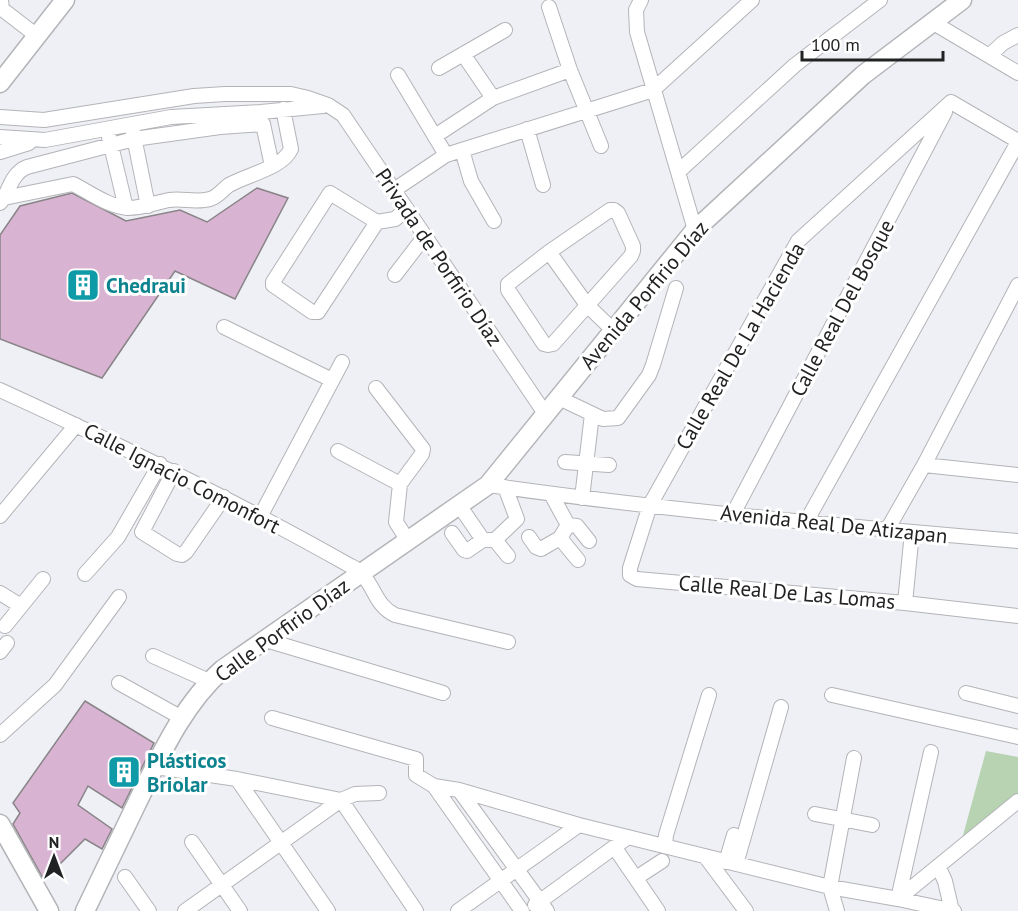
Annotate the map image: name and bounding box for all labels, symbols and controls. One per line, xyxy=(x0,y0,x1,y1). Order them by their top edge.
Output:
scale bar xyxy=(802,24,943,62)
text: 100 m xyxy=(811,33,860,56)
street label: Privada de Porfirio Díaz xyxy=(369,163,509,351)
street label: Avenida Porfirio Díaz xyxy=(574,215,714,375)
street label: Calle Real Del Bosque xyxy=(784,215,900,401)
street label: Calle Real De La Hacienda xyxy=(670,238,810,454)
building icon: Chedraui xyxy=(65,267,101,303)
place label: Chedraui xyxy=(106,272,186,299)
street label: Calle Ignacio Comonfort xyxy=(79,417,285,539)
street label: Avenida Real De Atizapan xyxy=(719,499,949,549)
street label: Calle Real De Las Lomas xyxy=(678,569,896,615)
street label: Calle Porfirio Díaz xyxy=(209,572,355,688)
place label: Plásticos Briolar xyxy=(147,747,226,798)
building icon: Plásticos Briolar xyxy=(106,754,142,790)
north arrow xyxy=(24,827,84,887)
text: N xyxy=(49,832,59,852)

